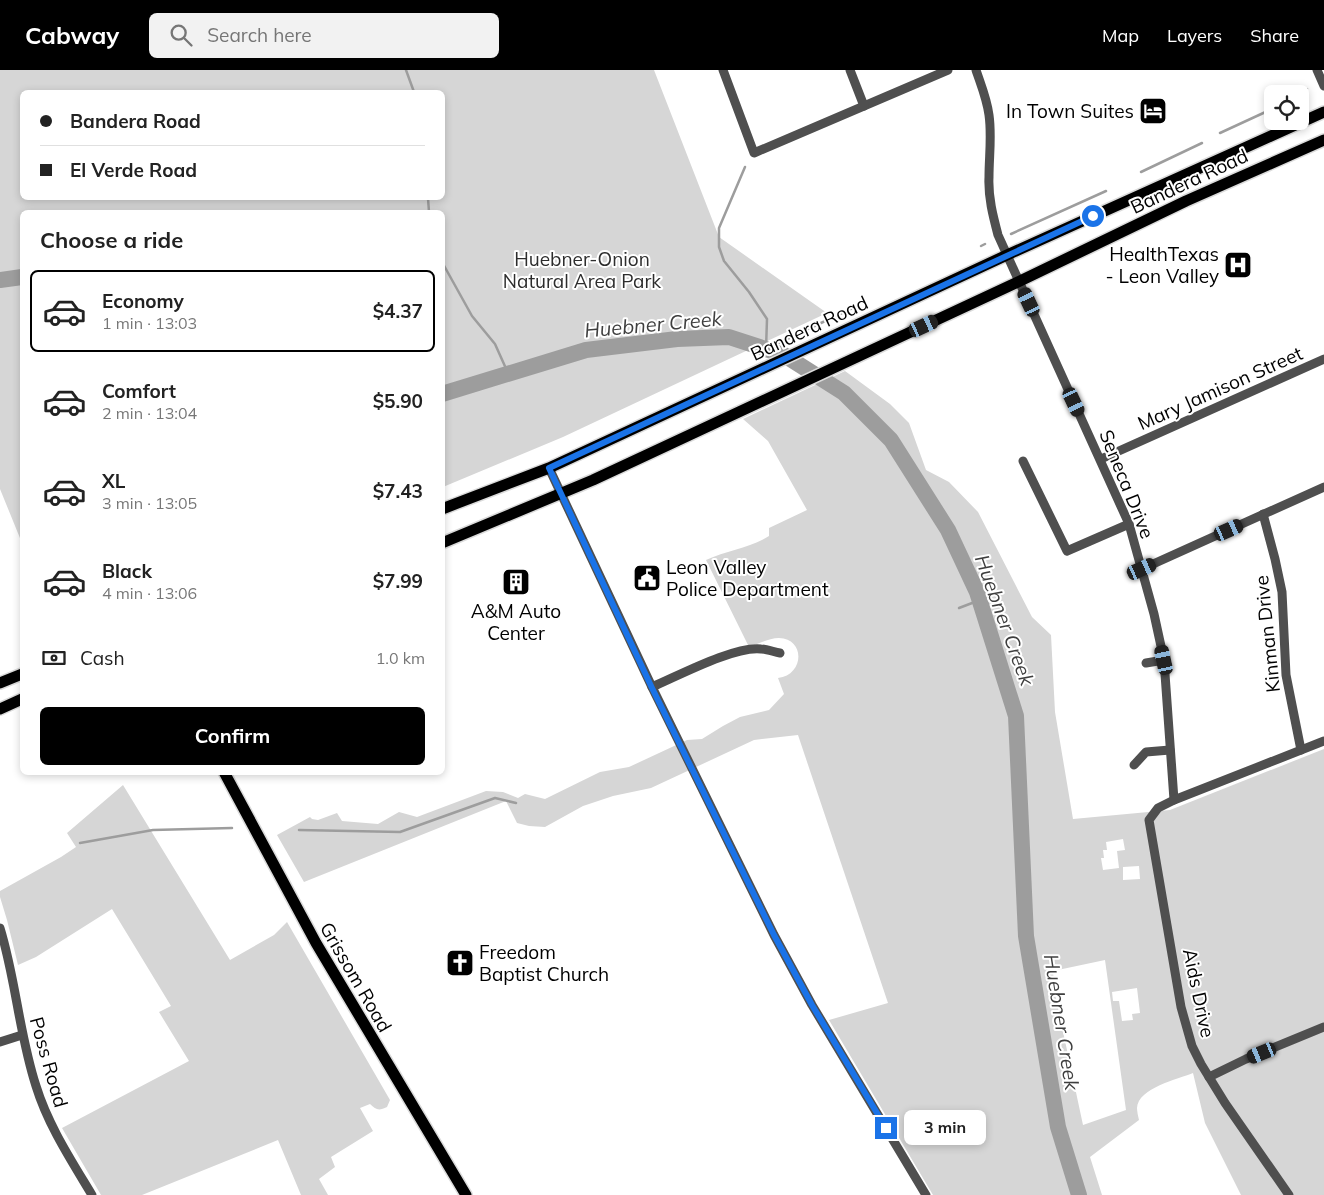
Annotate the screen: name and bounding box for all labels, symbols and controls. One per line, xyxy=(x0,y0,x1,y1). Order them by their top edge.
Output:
search box xyxy=(149,13,499,58)
text: Cabway xyxy=(25,20,119,50)
icon: search xyxy=(167,21,195,49)
text: Search here xyxy=(207,23,312,47)
text: Map xyxy=(1102,24,1139,47)
text: Layers xyxy=(1167,24,1222,47)
text: Share xyxy=(1250,24,1299,47)
map controls xyxy=(1264,85,1309,130)
button: locate xyxy=(1264,85,1309,130)
hotel icon: In Town Suites xyxy=(1138,96,1168,126)
place label: In Town Suites xyxy=(1006,99,1134,123)
text: Bandera Road xyxy=(70,109,201,133)
street label: Bandera Road xyxy=(1126,143,1252,219)
text: El Verde Road xyxy=(70,158,197,182)
route start xyxy=(1082,205,1104,227)
text: Choose a ride xyxy=(40,226,183,254)
place label: HealthTexas - Leon Valley xyxy=(1105,242,1219,288)
park label: Huebner-Onion Natural Area Park xyxy=(503,247,661,293)
hospital icon: HealthTexas - Leon Valley xyxy=(1223,250,1253,280)
car xyxy=(1015,285,1042,319)
icon: car xyxy=(42,289,87,334)
text: Economy xyxy=(102,289,184,313)
street label: Bandera Road xyxy=(746,290,872,366)
text: $4.37 xyxy=(373,299,423,323)
water label: Huebner Creek xyxy=(583,305,723,342)
text: 1 min · 13:03 xyxy=(102,313,197,333)
car xyxy=(907,313,940,339)
street label: Mary Jamison Street xyxy=(1134,341,1306,435)
icon: car xyxy=(42,379,87,424)
text: Comfort xyxy=(102,379,176,403)
car xyxy=(1060,385,1087,419)
text: $5.90 xyxy=(373,389,423,413)
text: 2 min · 13:04 xyxy=(102,403,197,423)
street label: Seneca Drive xyxy=(1094,426,1160,542)
icon: car xyxy=(42,469,87,514)
text: XL xyxy=(102,469,125,493)
text: $7.43 xyxy=(373,479,423,503)
text: 3 min · 13:05 xyxy=(102,493,197,513)
car xyxy=(1212,517,1245,543)
water label: Huebner Creek xyxy=(970,551,1041,690)
place label: Leon Valley Police Department xyxy=(666,555,829,601)
car xyxy=(1125,556,1158,582)
icon: car xyxy=(42,559,87,604)
text: Black xyxy=(102,559,152,583)
public building icon: Leon Valley Police Department xyxy=(632,563,662,593)
building icon: A&M Auto Center xyxy=(501,567,531,597)
text: $7.99 xyxy=(373,569,423,593)
street label: Kinman Drive xyxy=(1249,574,1285,694)
text: 4 min · 13:06 xyxy=(102,583,197,603)
place label: A&M Auto Center xyxy=(471,599,561,645)
icon: cash xyxy=(40,644,68,672)
car xyxy=(1153,644,1174,676)
text: Cash xyxy=(80,646,125,670)
text: 1.0 km xyxy=(376,648,425,668)
button: Confirm xyxy=(40,707,425,765)
street label: Grissom Road xyxy=(315,918,397,1036)
place label: Freedom Baptist Church xyxy=(479,940,609,986)
street label: Aids Drive xyxy=(1178,946,1220,1040)
church icon: Freedom Baptist Church xyxy=(445,948,475,978)
water label: Huebner Creek xyxy=(1039,952,1085,1093)
street label: Poss Road xyxy=(25,1014,73,1110)
car xyxy=(1245,1040,1278,1066)
callout: 3 min xyxy=(904,1110,986,1146)
route end xyxy=(875,1117,897,1139)
text: 3 min xyxy=(924,1117,966,1137)

